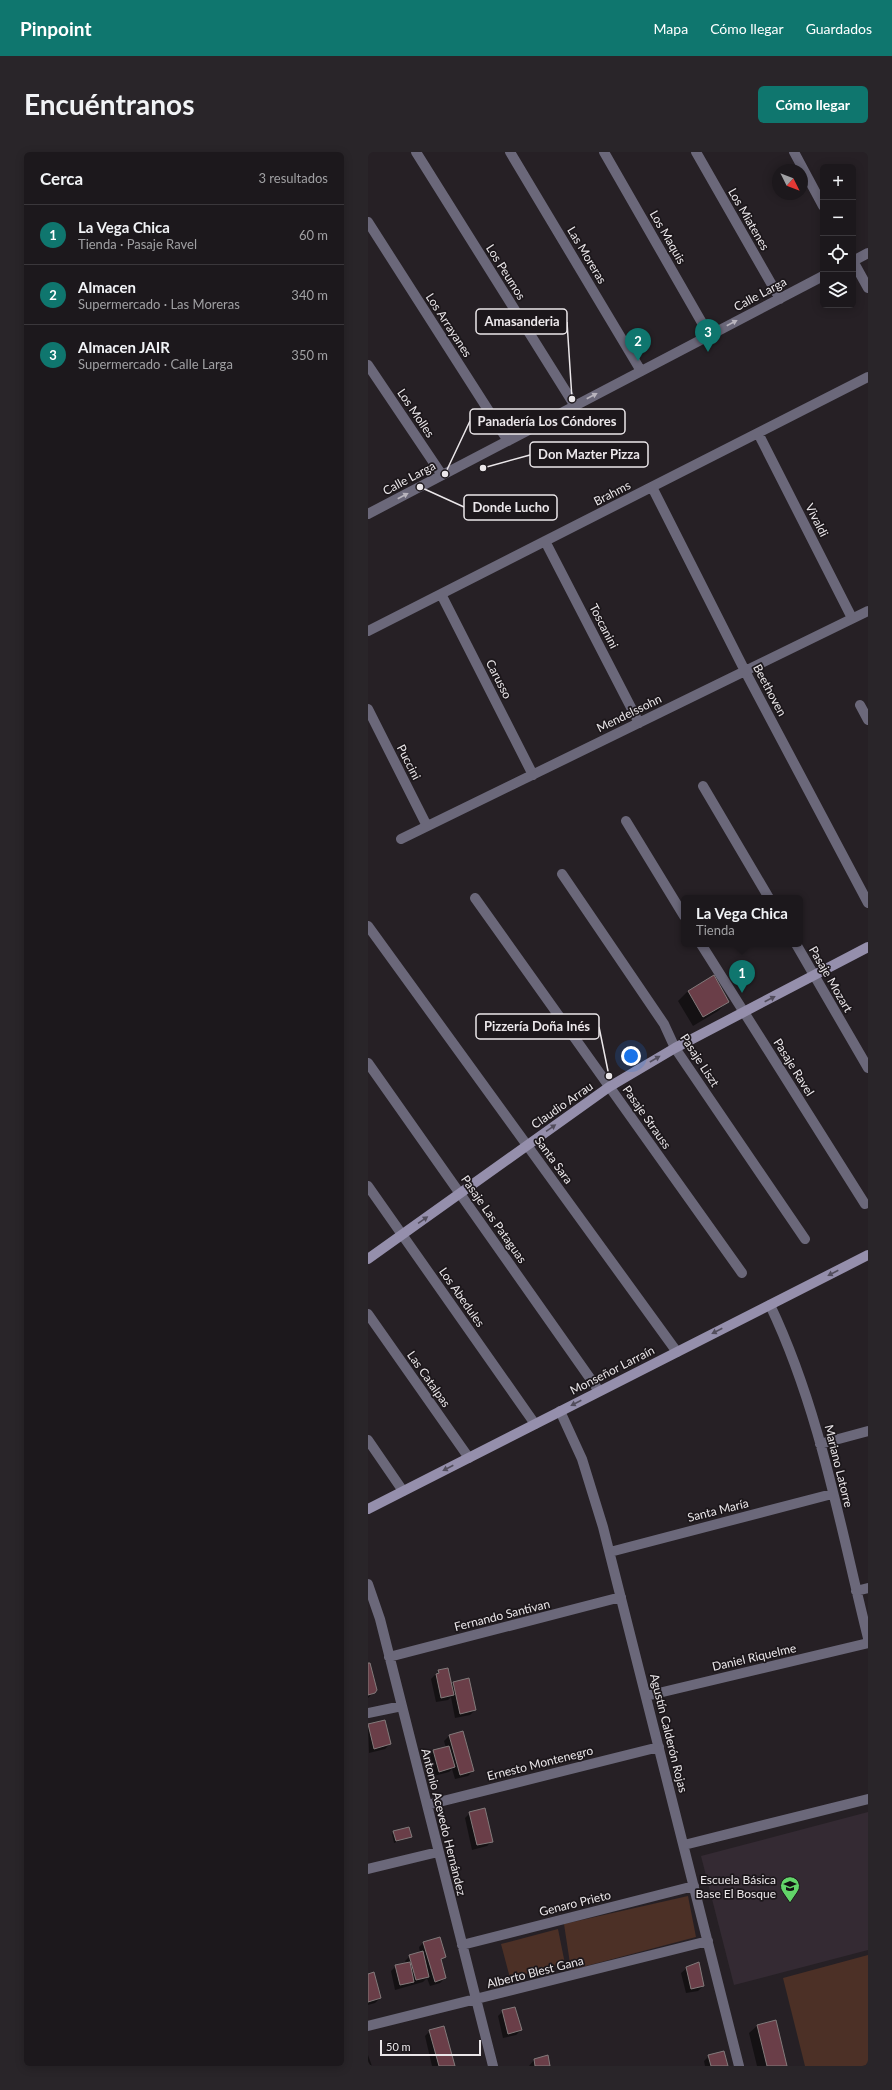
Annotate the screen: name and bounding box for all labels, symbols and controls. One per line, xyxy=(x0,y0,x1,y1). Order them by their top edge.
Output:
text: Pinpoint xyxy=(20,17,91,40)
text: Mapa xyxy=(654,20,688,37)
text: Cómo llegar xyxy=(710,20,784,37)
text: Guardados xyxy=(806,20,872,37)
button: Cómo llegar xyxy=(758,86,868,123)
text: Encuéntranos xyxy=(24,87,195,121)
north arrow xyxy=(772,164,808,200)
map controls xyxy=(820,164,856,308)
button: + xyxy=(820,164,856,200)
text: Cerca xyxy=(40,168,83,189)
text: 3 resultados xyxy=(258,170,328,186)
street label: Los Miatenes xyxy=(725,185,773,253)
button: − xyxy=(820,200,856,236)
street label: Los Maquis xyxy=(647,208,689,266)
text: La Vega Chica xyxy=(78,218,170,236)
street label: Las Moreras xyxy=(564,224,610,286)
text: 1 xyxy=(49,227,57,243)
text: 60 m xyxy=(299,227,328,243)
text: Tienda · Pasaje Ravel xyxy=(78,236,197,252)
button: locate xyxy=(820,236,856,272)
street label: Los Peumos xyxy=(483,241,529,303)
button: layers xyxy=(820,272,856,308)
street label: Calle Larga xyxy=(731,274,789,314)
text: Almacen xyxy=(78,278,136,296)
text: 2 xyxy=(49,287,57,303)
text: 340 m xyxy=(291,287,328,303)
street label: Los Arrayanes xyxy=(423,290,475,360)
text: Supermercado · Las Moreras xyxy=(78,296,240,312)
callout: Amasanderia xyxy=(476,309,567,334)
text: Amasanderia xyxy=(483,313,560,329)
pin: 3 xyxy=(695,319,721,352)
one-way arrow xyxy=(727,320,738,327)
pin: 2 xyxy=(625,328,651,361)
text: Almacen JAIR xyxy=(78,338,170,356)
text: 3 xyxy=(49,347,57,363)
text: 350 m xyxy=(291,347,328,363)
text: Supermercado · Calle Larga xyxy=(78,356,233,372)
street label: Los Molles xyxy=(394,386,438,440)
one-way arrow xyxy=(586,393,598,400)
callout: Panadería Los Cóndores xyxy=(470,409,625,434)
text: Panadería Los Cóndores xyxy=(478,413,617,429)
callout: Don Mazter Pizza xyxy=(530,442,648,467)
text: Don Mazter Pizza xyxy=(538,446,640,462)
street label: Calle Larga xyxy=(380,458,438,498)
street label: Brahms xyxy=(591,477,633,509)
one-way arrow xyxy=(397,492,408,499)
callout: Donde Lucho xyxy=(464,495,557,520)
text: Donde Lucho xyxy=(473,499,550,515)
street label: Vivaldi xyxy=(802,501,832,539)
street label: Toscanini xyxy=(586,601,622,651)
street label: Carusso xyxy=(483,657,515,701)
street label: Beethoven xyxy=(750,661,790,719)
street label: Mendelssohn xyxy=(594,691,664,735)
street label: Puccini xyxy=(394,742,424,782)
popup xyxy=(681,895,803,947)
text: La Vega Chica xyxy=(696,904,788,922)
text: Tienda xyxy=(696,922,735,938)
street label: Pasaje Mozart xyxy=(806,943,856,1015)
pin: 1 xyxy=(729,960,755,993)
one-way arrow xyxy=(764,995,775,1002)
callout: Pizzería Doña Inés xyxy=(476,1014,599,1039)
text: Pizzería Doña Inés xyxy=(484,1018,590,1034)
street label: Pasaje Liszt xyxy=(677,1031,723,1090)
street label: Pasaje Ravel xyxy=(770,1036,818,1098)
your location xyxy=(621,1046,641,1066)
one-way arrow xyxy=(649,1056,661,1063)
street label: Claudio Arrau xyxy=(528,1078,596,1132)
street label: Pasaje Strauss xyxy=(620,1082,674,1152)
one-way arrow xyxy=(546,1124,556,1132)
street label: Santa Sara xyxy=(532,1133,576,1187)
street label: Pasaje Las Pataguas xyxy=(458,1172,530,1266)
one-way arrow xyxy=(417,1216,428,1224)
street label: Los Abedules xyxy=(436,1264,488,1330)
one-way arrow xyxy=(827,1270,839,1276)
one-way arrow xyxy=(712,1328,723,1335)
street label: Monseñor Larraín xyxy=(567,1342,657,1398)
street label: Las Catalpas xyxy=(404,1348,454,1410)
one-way arrow xyxy=(571,1400,582,1406)
street label: Mariano Latorre xyxy=(821,1423,857,1509)
one-way arrow xyxy=(442,1465,454,1471)
street label: Santa María xyxy=(686,1495,750,1525)
street label: Fernando Santivan xyxy=(453,1596,551,1634)
street label: Daniel Riquelme xyxy=(710,1640,798,1674)
street label: Agustín Calderón Rojas xyxy=(647,1672,691,1794)
street label: Ernesto Montenegro xyxy=(485,1743,595,1783)
street label: Antonio Acevedo Hernández xyxy=(418,1747,470,1898)
place label: Escuela Básica Base El Bosque xyxy=(696,1872,776,1901)
school or university icon: Escuela Básica Base El Bosque xyxy=(779,1875,801,1903)
street label: Genaro Prieto xyxy=(538,1887,613,1919)
street label: Alberto Blest Gana xyxy=(485,1953,585,1991)
scale bar xyxy=(380,2038,481,2057)
text: 50 m xyxy=(386,2040,411,2053)

